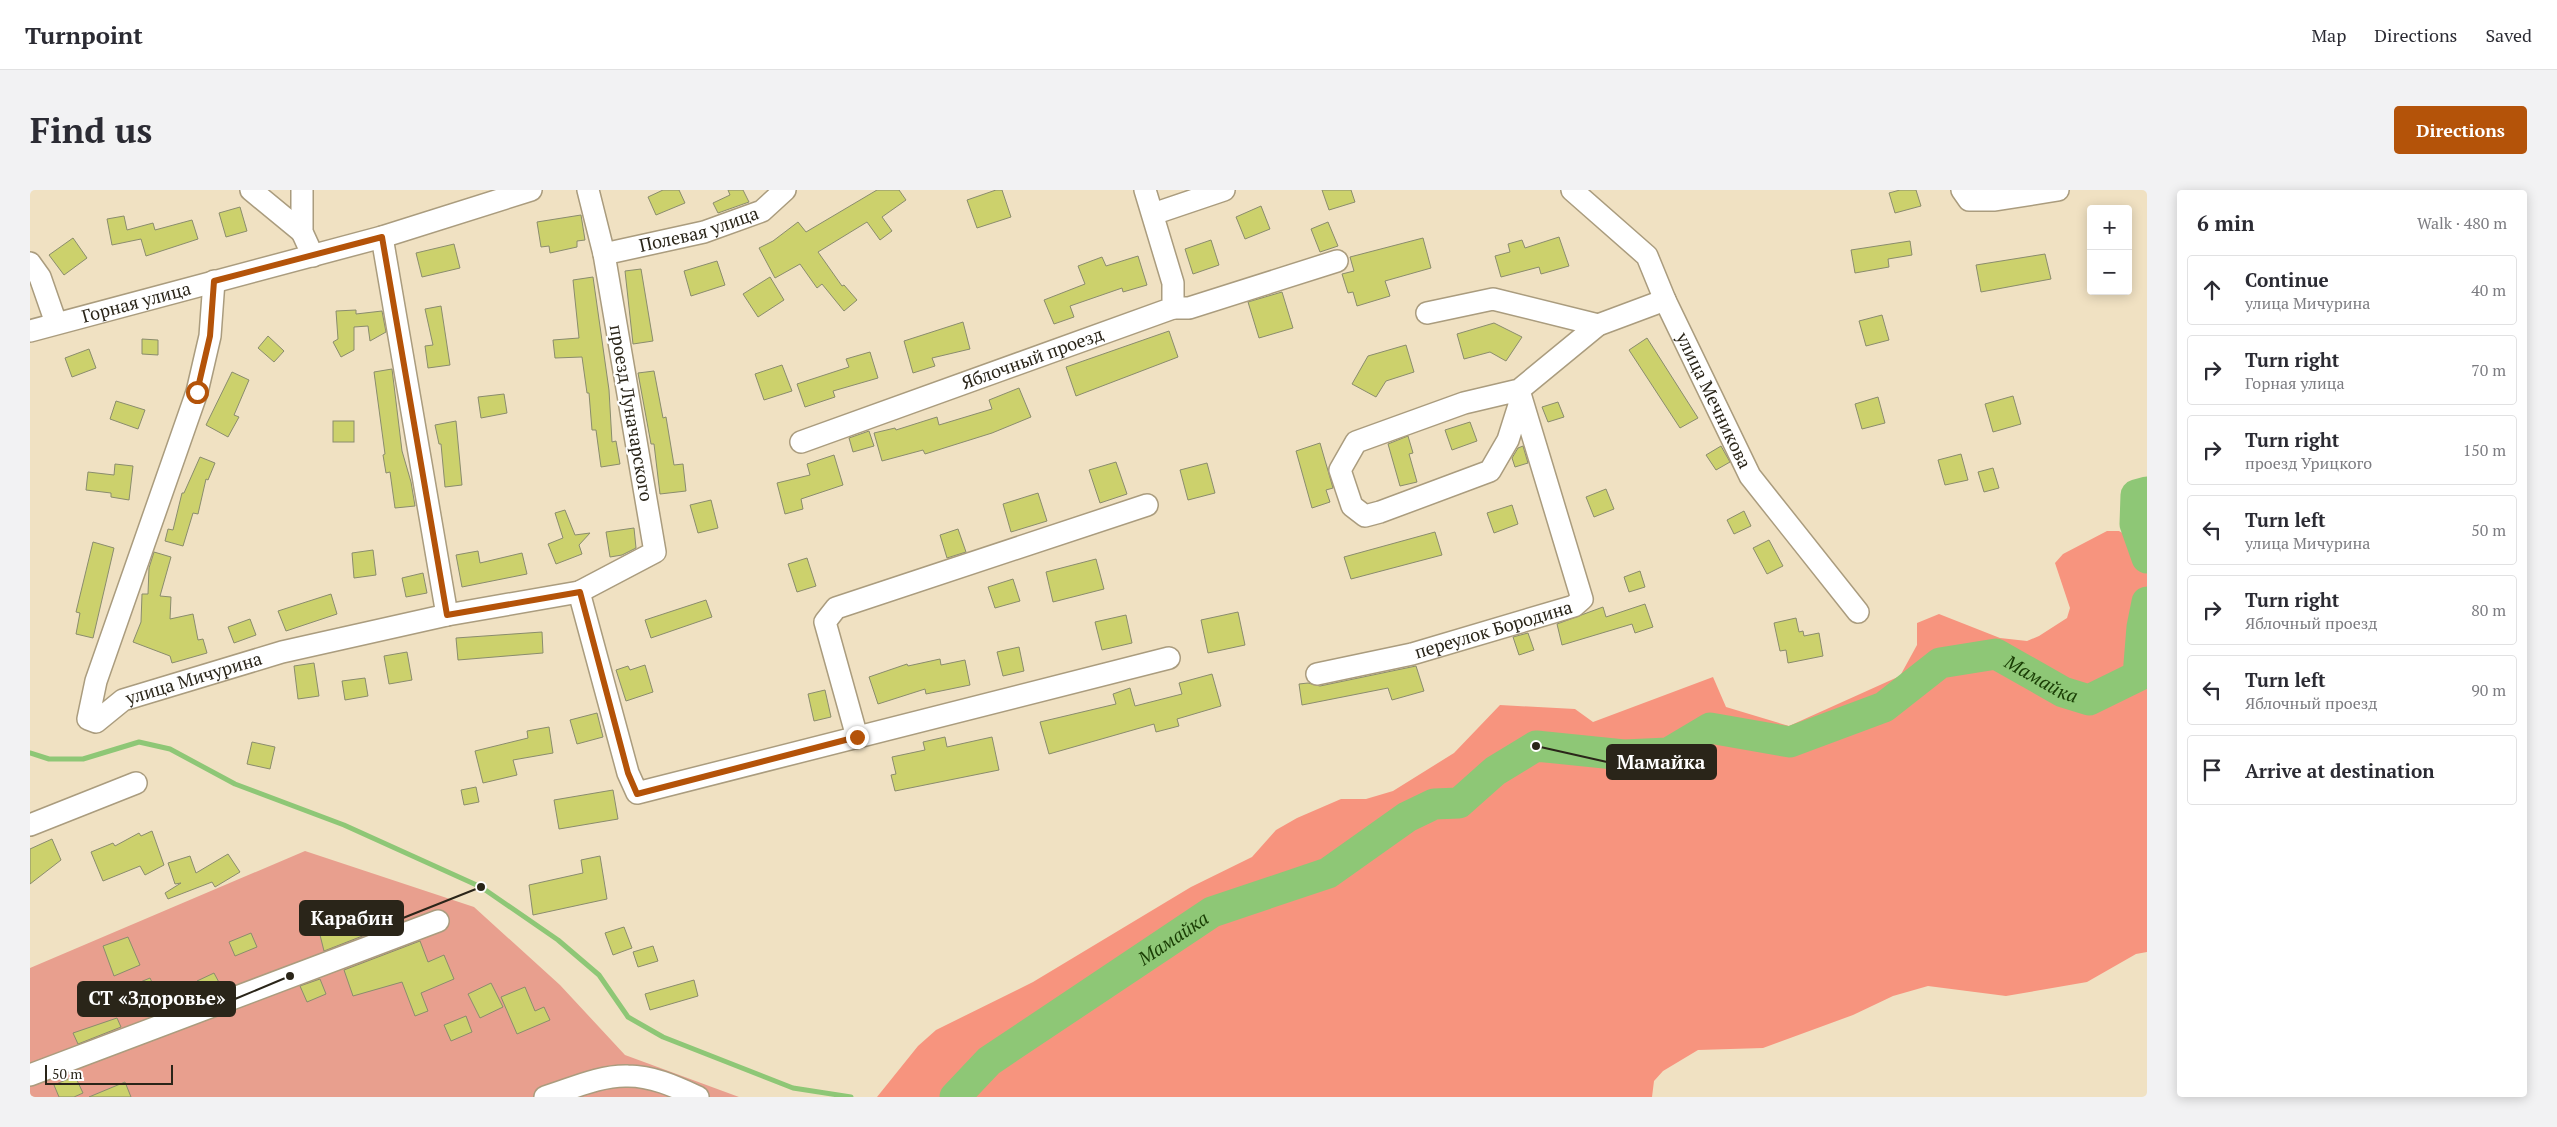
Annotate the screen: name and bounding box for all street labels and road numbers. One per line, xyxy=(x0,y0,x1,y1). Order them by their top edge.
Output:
street label: Полевая улица xyxy=(637,200,762,257)
street label: Горная улица xyxy=(79,276,193,328)
street label: Яблочный проезд xyxy=(958,321,1106,394)
street label: проезд Луначарского xyxy=(605,322,659,503)
street label: улица Мечникова xyxy=(1671,327,1758,472)
street label: переулок Бородина xyxy=(1411,594,1575,664)
street label: улица Мичурина xyxy=(122,646,265,710)

